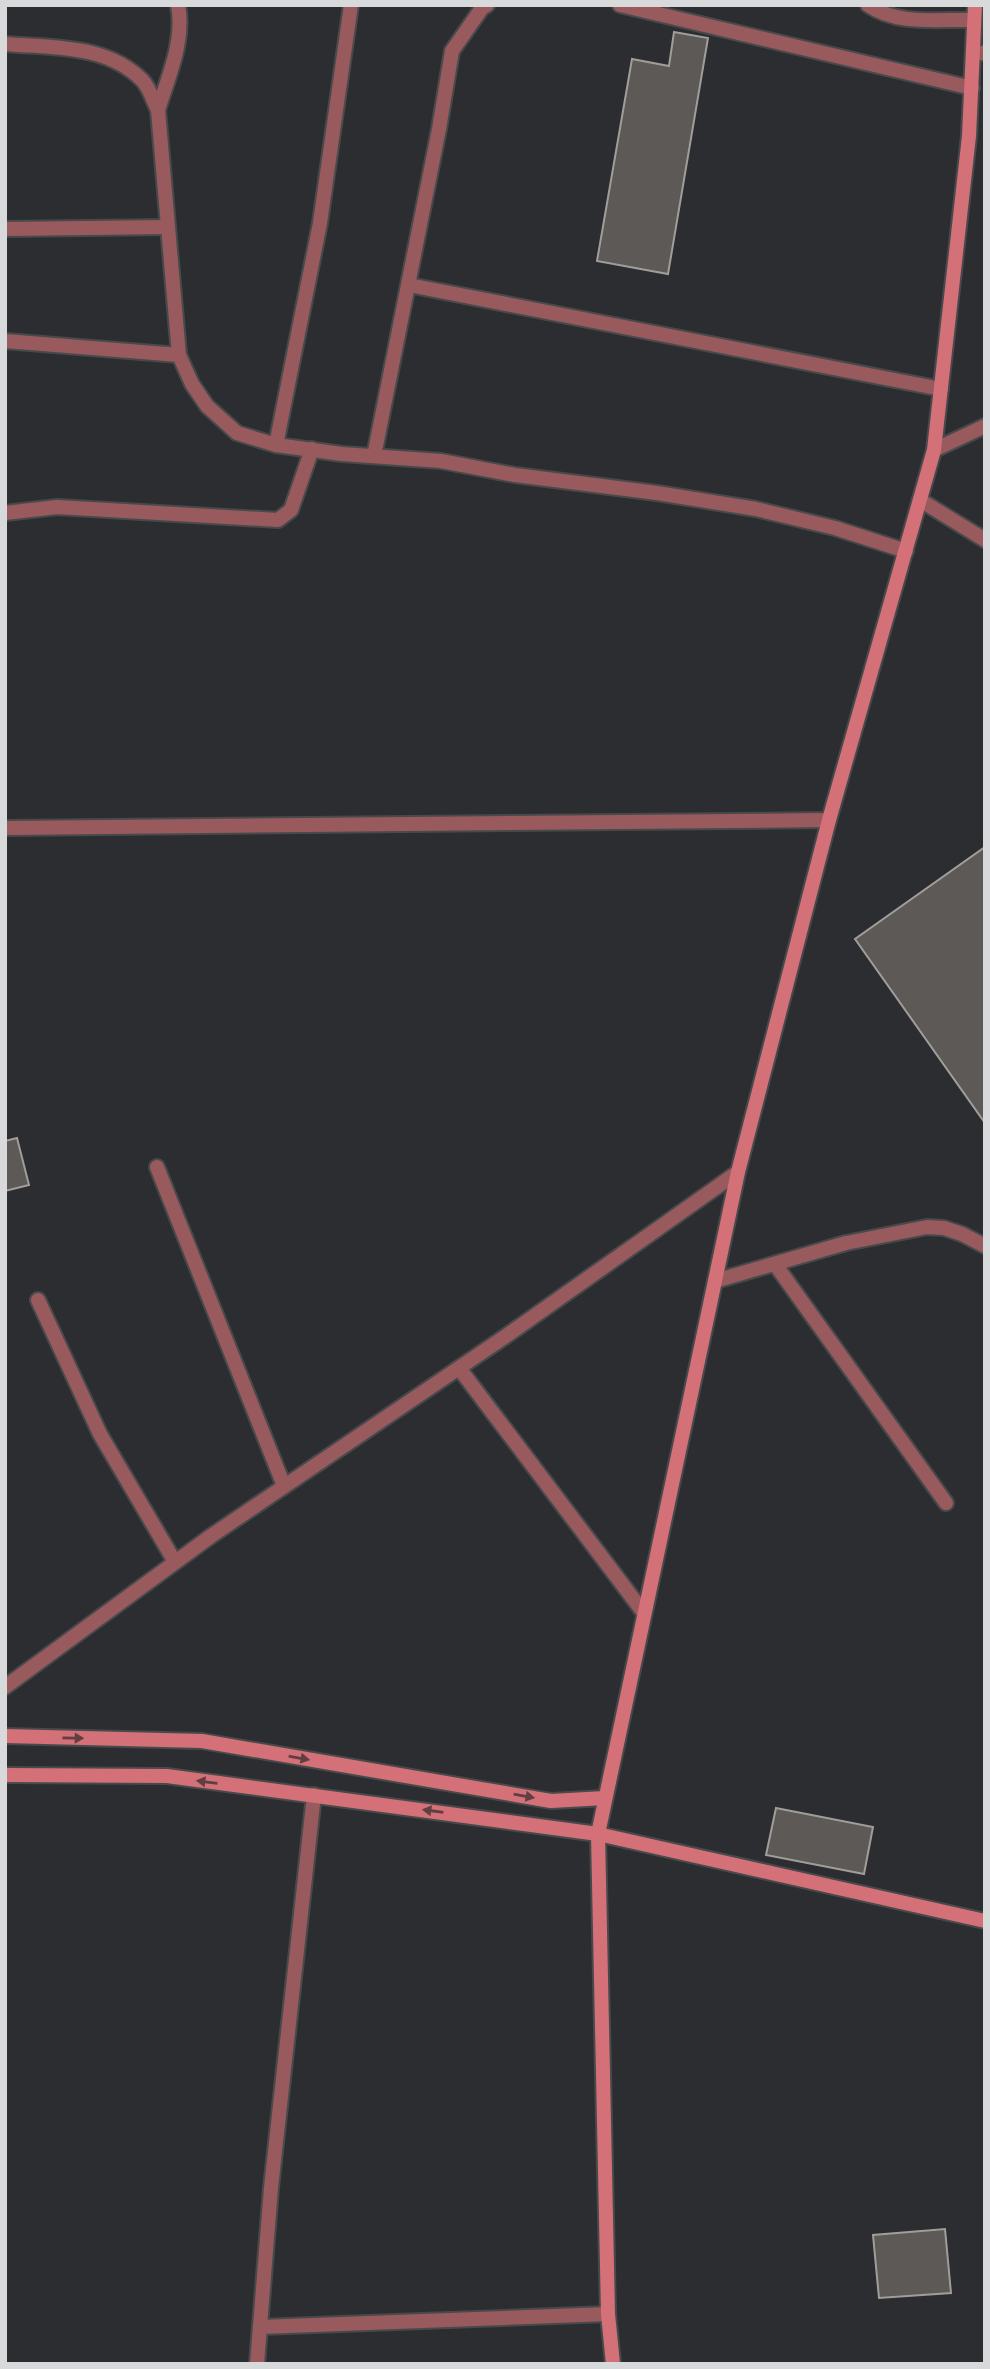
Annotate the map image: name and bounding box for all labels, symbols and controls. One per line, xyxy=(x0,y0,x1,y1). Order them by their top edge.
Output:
one-way arrow xyxy=(63,1732,85,1743)
one-way arrow xyxy=(289,1753,311,1764)
one-way arrow xyxy=(196,1776,218,1787)
one-way arrow xyxy=(513,1791,535,1802)
one-way arrow xyxy=(422,1806,444,1817)

